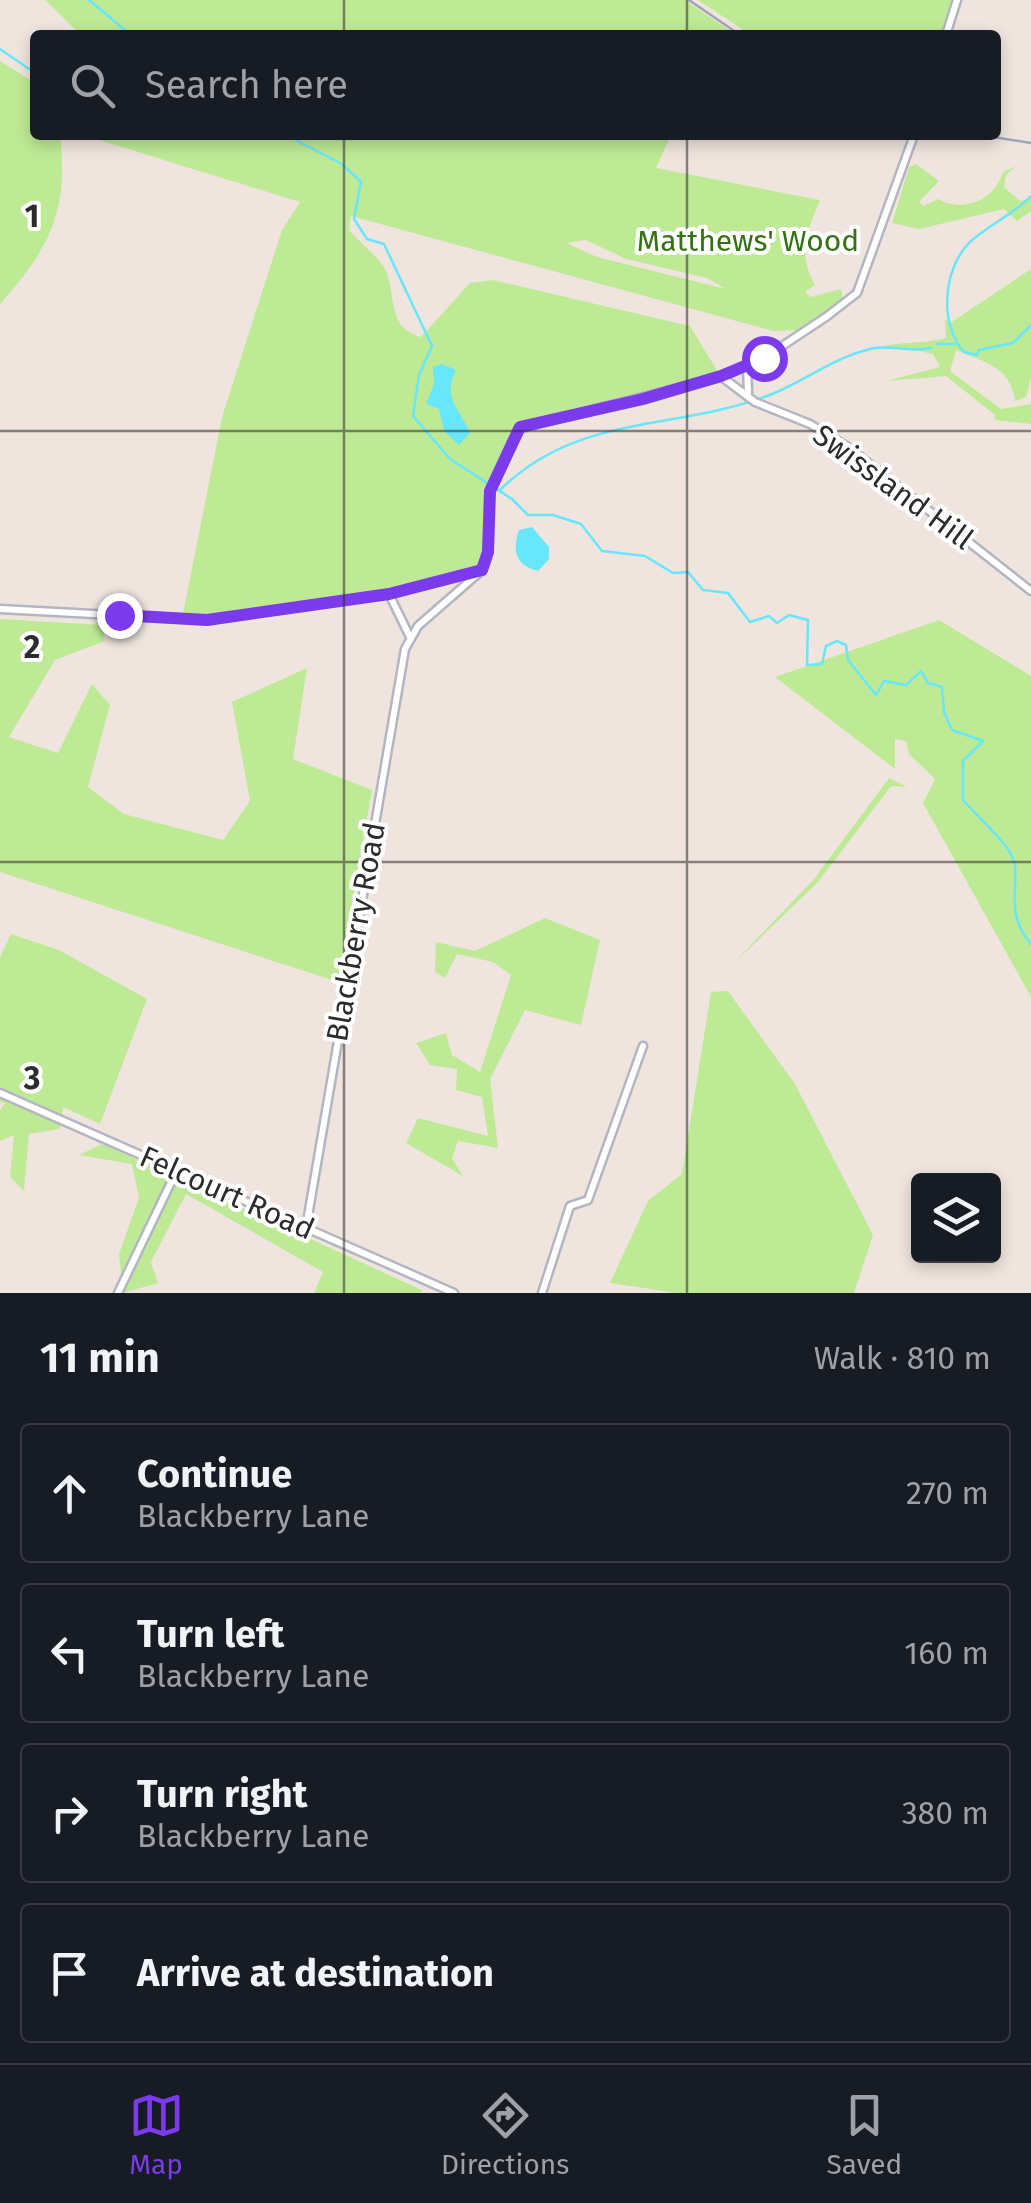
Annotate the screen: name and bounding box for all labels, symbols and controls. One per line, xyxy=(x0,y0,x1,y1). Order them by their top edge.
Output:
search box xyxy=(30,30,1001,140)
icon: search xyxy=(65,58,120,113)
text: Search here xyxy=(145,62,348,108)
text: 1 xyxy=(25,197,39,235)
park label: Matthews' Wood xyxy=(637,223,859,259)
route start xyxy=(742,336,788,382)
street label: Swissland Hill xyxy=(806,417,980,557)
route end xyxy=(97,593,143,639)
text: 2 xyxy=(24,628,40,666)
street label: Blackberry Road xyxy=(319,819,393,1045)
text: 3 xyxy=(23,1059,40,1097)
street label: Felcourt Road xyxy=(134,1139,320,1247)
map controls xyxy=(911,1173,1001,1263)
button: layers xyxy=(911,1173,1001,1263)
text: 11 min xyxy=(40,1333,160,1383)
text: Walk · 810 m xyxy=(814,1339,991,1377)
text: Continue xyxy=(137,1451,292,1497)
icon: ahead xyxy=(42,1466,97,1521)
text: 270 m xyxy=(906,1474,989,1512)
text: Blackberry Lane xyxy=(137,1497,369,1535)
text: Turn left xyxy=(137,1611,284,1657)
icon: left xyxy=(42,1626,97,1681)
text: 160 m xyxy=(904,1634,989,1672)
text: Blackberry Lane xyxy=(137,1657,369,1695)
text: Turn right xyxy=(137,1771,307,1817)
icon: right xyxy=(42,1786,97,1841)
text: 380 m xyxy=(902,1794,989,1832)
text: Blackberry Lane xyxy=(137,1817,369,1855)
icon: arrive xyxy=(42,1946,97,2001)
text: Arrive at destination xyxy=(137,1950,494,1996)
tab: Map xyxy=(129,2088,184,2181)
tab: Directions xyxy=(441,2088,569,2181)
tab: Saved xyxy=(827,2088,902,2181)

